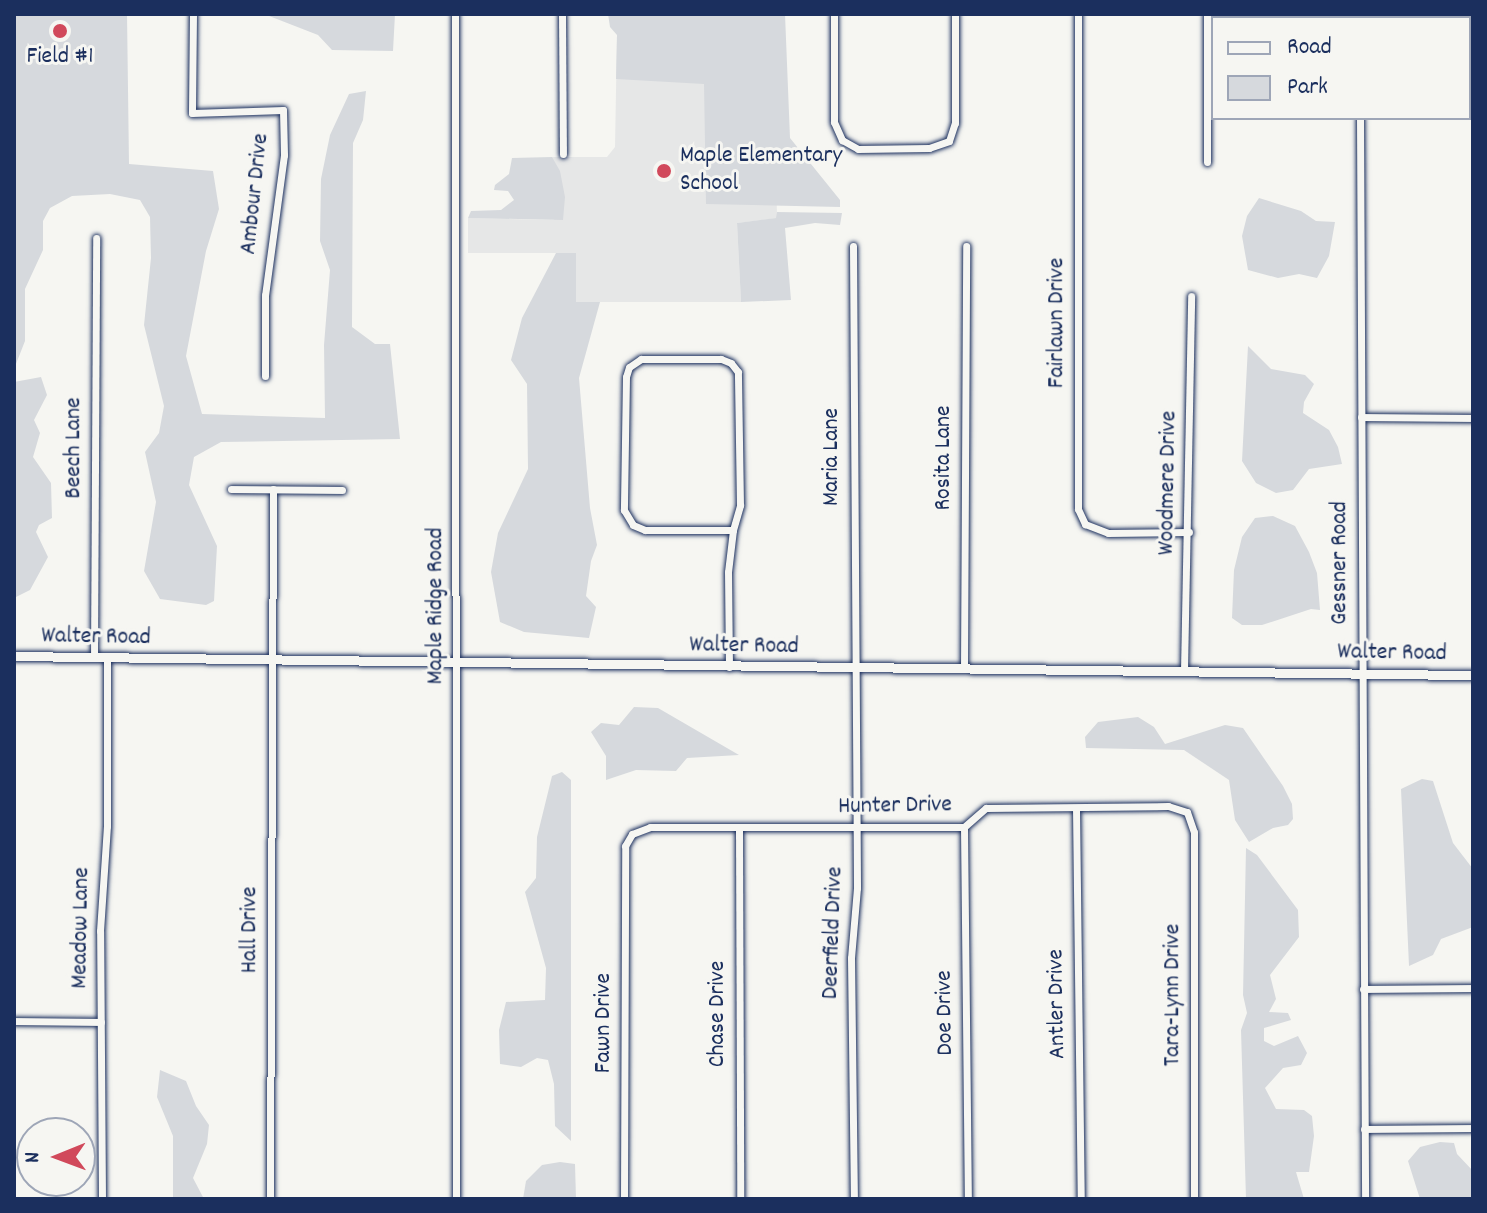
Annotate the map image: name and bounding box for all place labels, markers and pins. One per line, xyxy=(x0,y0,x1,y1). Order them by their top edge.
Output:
marker: Field #1 xyxy=(51,22,69,40)
place label: Field #1 xyxy=(26,44,94,72)
place label: Maple Elementary School xyxy=(680,143,842,199)
marker: Maple Elementary School xyxy=(655,162,673,180)

